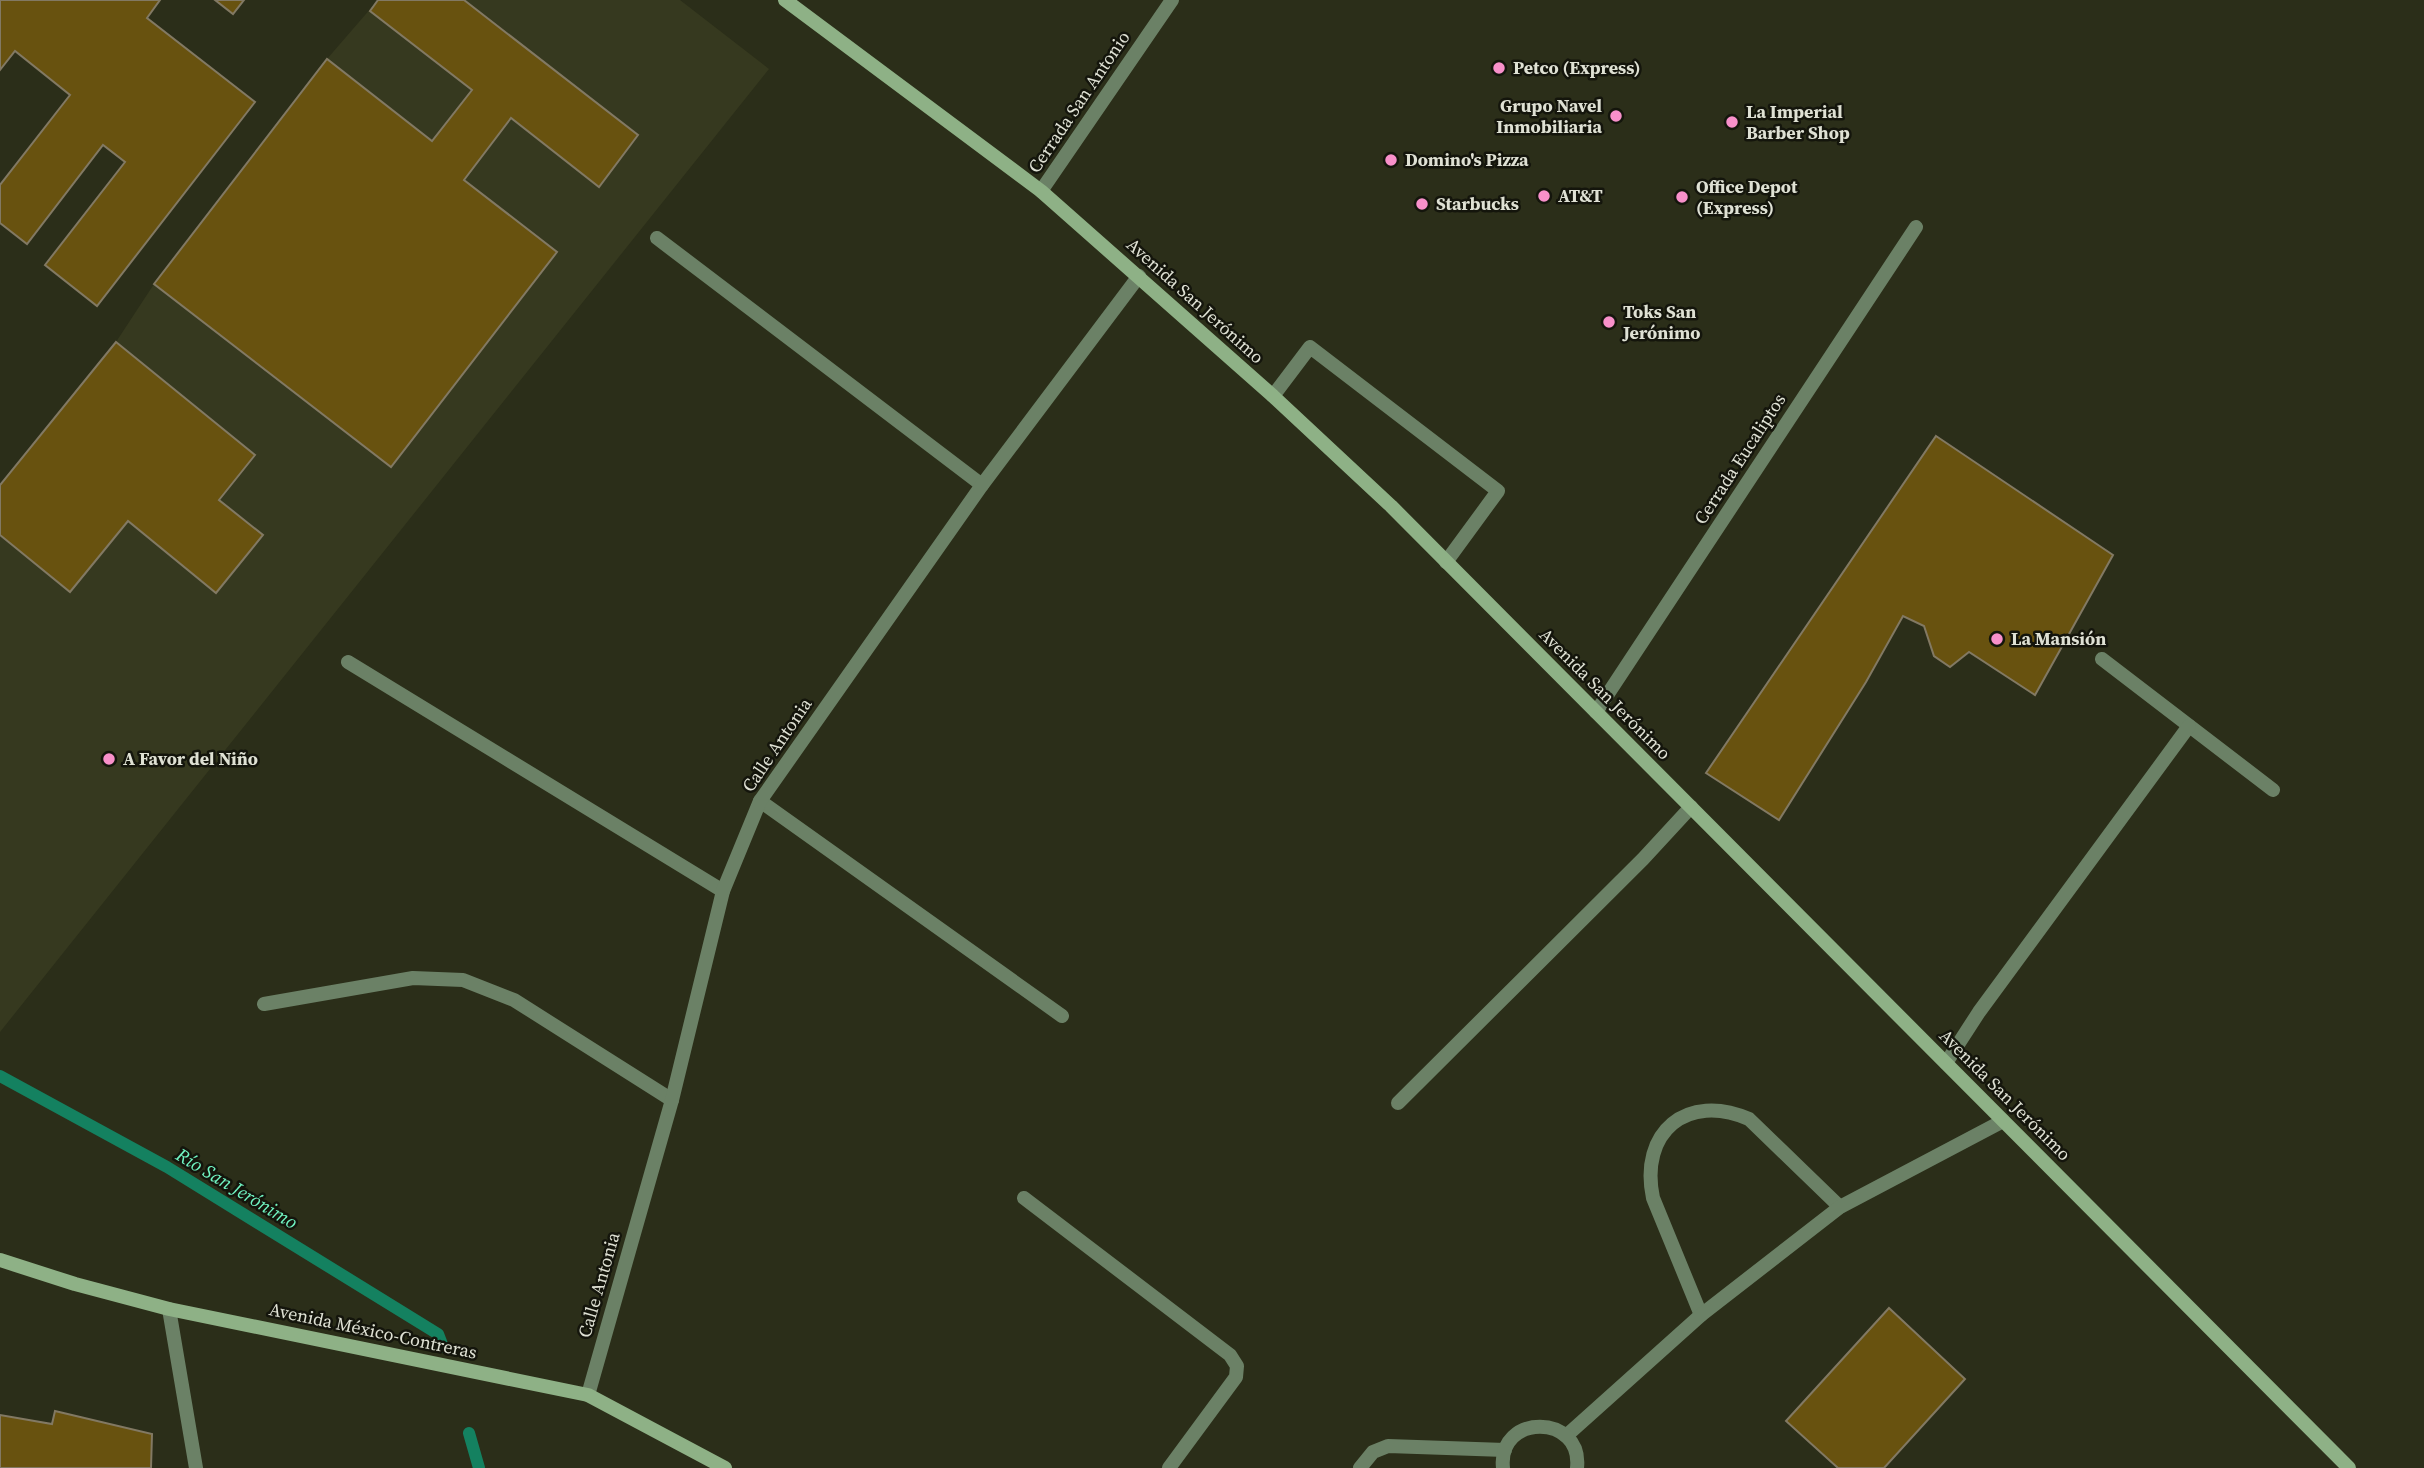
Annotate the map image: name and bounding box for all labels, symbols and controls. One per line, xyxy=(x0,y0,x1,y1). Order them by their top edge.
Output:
street label: Cerrada San Antonio xyxy=(1022,26,1135,178)
place label: Petco (Express) xyxy=(1513,55,1641,80)
marker: Petco (Express) xyxy=(1491,60,1507,76)
place label: Grupo Navel Inmobiliaria xyxy=(1496,93,1602,139)
place label: La Imperial Barber Shop xyxy=(1746,99,1850,145)
marker: Grupo Navel Inmobiliaria xyxy=(1608,108,1624,124)
marker: La Imperial Barber Shop xyxy=(1724,114,1740,130)
place label: Domino's Pizza xyxy=(1405,147,1529,172)
marker: Domino's Pizza xyxy=(1383,152,1399,168)
place label: Office Depot (Express) xyxy=(1696,174,1798,220)
place label: AT&T xyxy=(1558,183,1603,208)
marker: AT&T xyxy=(1536,188,1552,204)
marker: Office Depot (Express) xyxy=(1674,189,1690,205)
place label: Starbucks xyxy=(1436,191,1519,216)
marker: Starbucks xyxy=(1414,196,1430,212)
street label: Avenida San Jerónimo xyxy=(1121,232,1270,369)
place label: Toks San Jerónimo xyxy=(1622,299,1701,345)
marker: Toks San Jerónimo xyxy=(1601,314,1617,330)
street label: Cerrada Eucaliptos xyxy=(1688,388,1791,529)
street label: Avenida San Jerónimo xyxy=(1534,622,1677,765)
place label: La Mansión xyxy=(2011,626,2106,651)
marker: La Mansión xyxy=(1989,631,2005,647)
street label: Calle Antonia xyxy=(736,692,818,797)
place label: A Favor del Niño xyxy=(123,746,258,771)
marker: A Favor del Niño xyxy=(101,751,117,767)
street label: Avenida San Jerónimo xyxy=(1934,1023,2077,1166)
water label: Río San Jerónimo xyxy=(170,1141,303,1235)
street label: Calle Antonia xyxy=(572,1228,626,1340)
street label: Avenida México-Contreras xyxy=(267,1296,480,1365)

